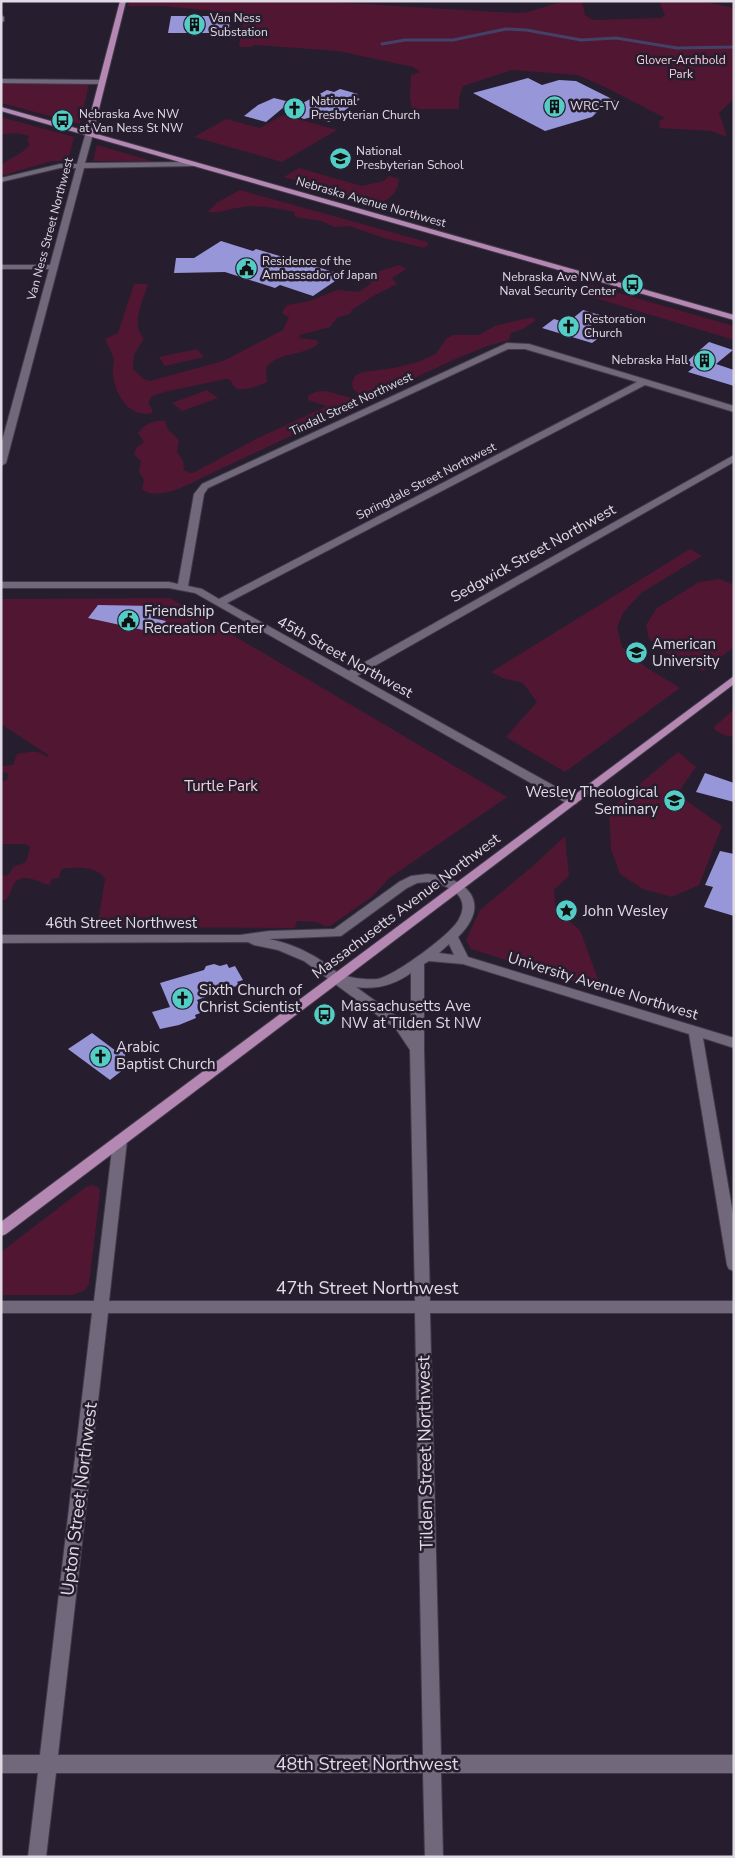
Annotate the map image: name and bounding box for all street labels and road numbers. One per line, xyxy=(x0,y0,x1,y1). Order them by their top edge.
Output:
street label: Van Ness Street Northwest xyxy=(23,155,77,303)
street label: Nebraska Avenue Northwest xyxy=(294,173,449,231)
street label: Tindall Street Northwest xyxy=(287,368,416,439)
street label: Springdale Street Northwest xyxy=(353,438,499,523)
street label: Sedgwick Street Northwest xyxy=(447,499,620,607)
street label: 45th Street Northwest xyxy=(274,611,417,703)
street label: Massachusetts Avenue Northwest xyxy=(308,828,505,983)
street label: 46th Street Northwest xyxy=(45,913,198,933)
street label: University Avenue Northwest xyxy=(505,947,701,1025)
street label: 47th Street Northwest xyxy=(276,1276,459,1300)
street label: Tilden Street Northwest xyxy=(411,1355,439,1551)
street label: Upton Street Northwest xyxy=(55,1400,103,1597)
street label: 48th Street Northwest xyxy=(276,1752,459,1776)

